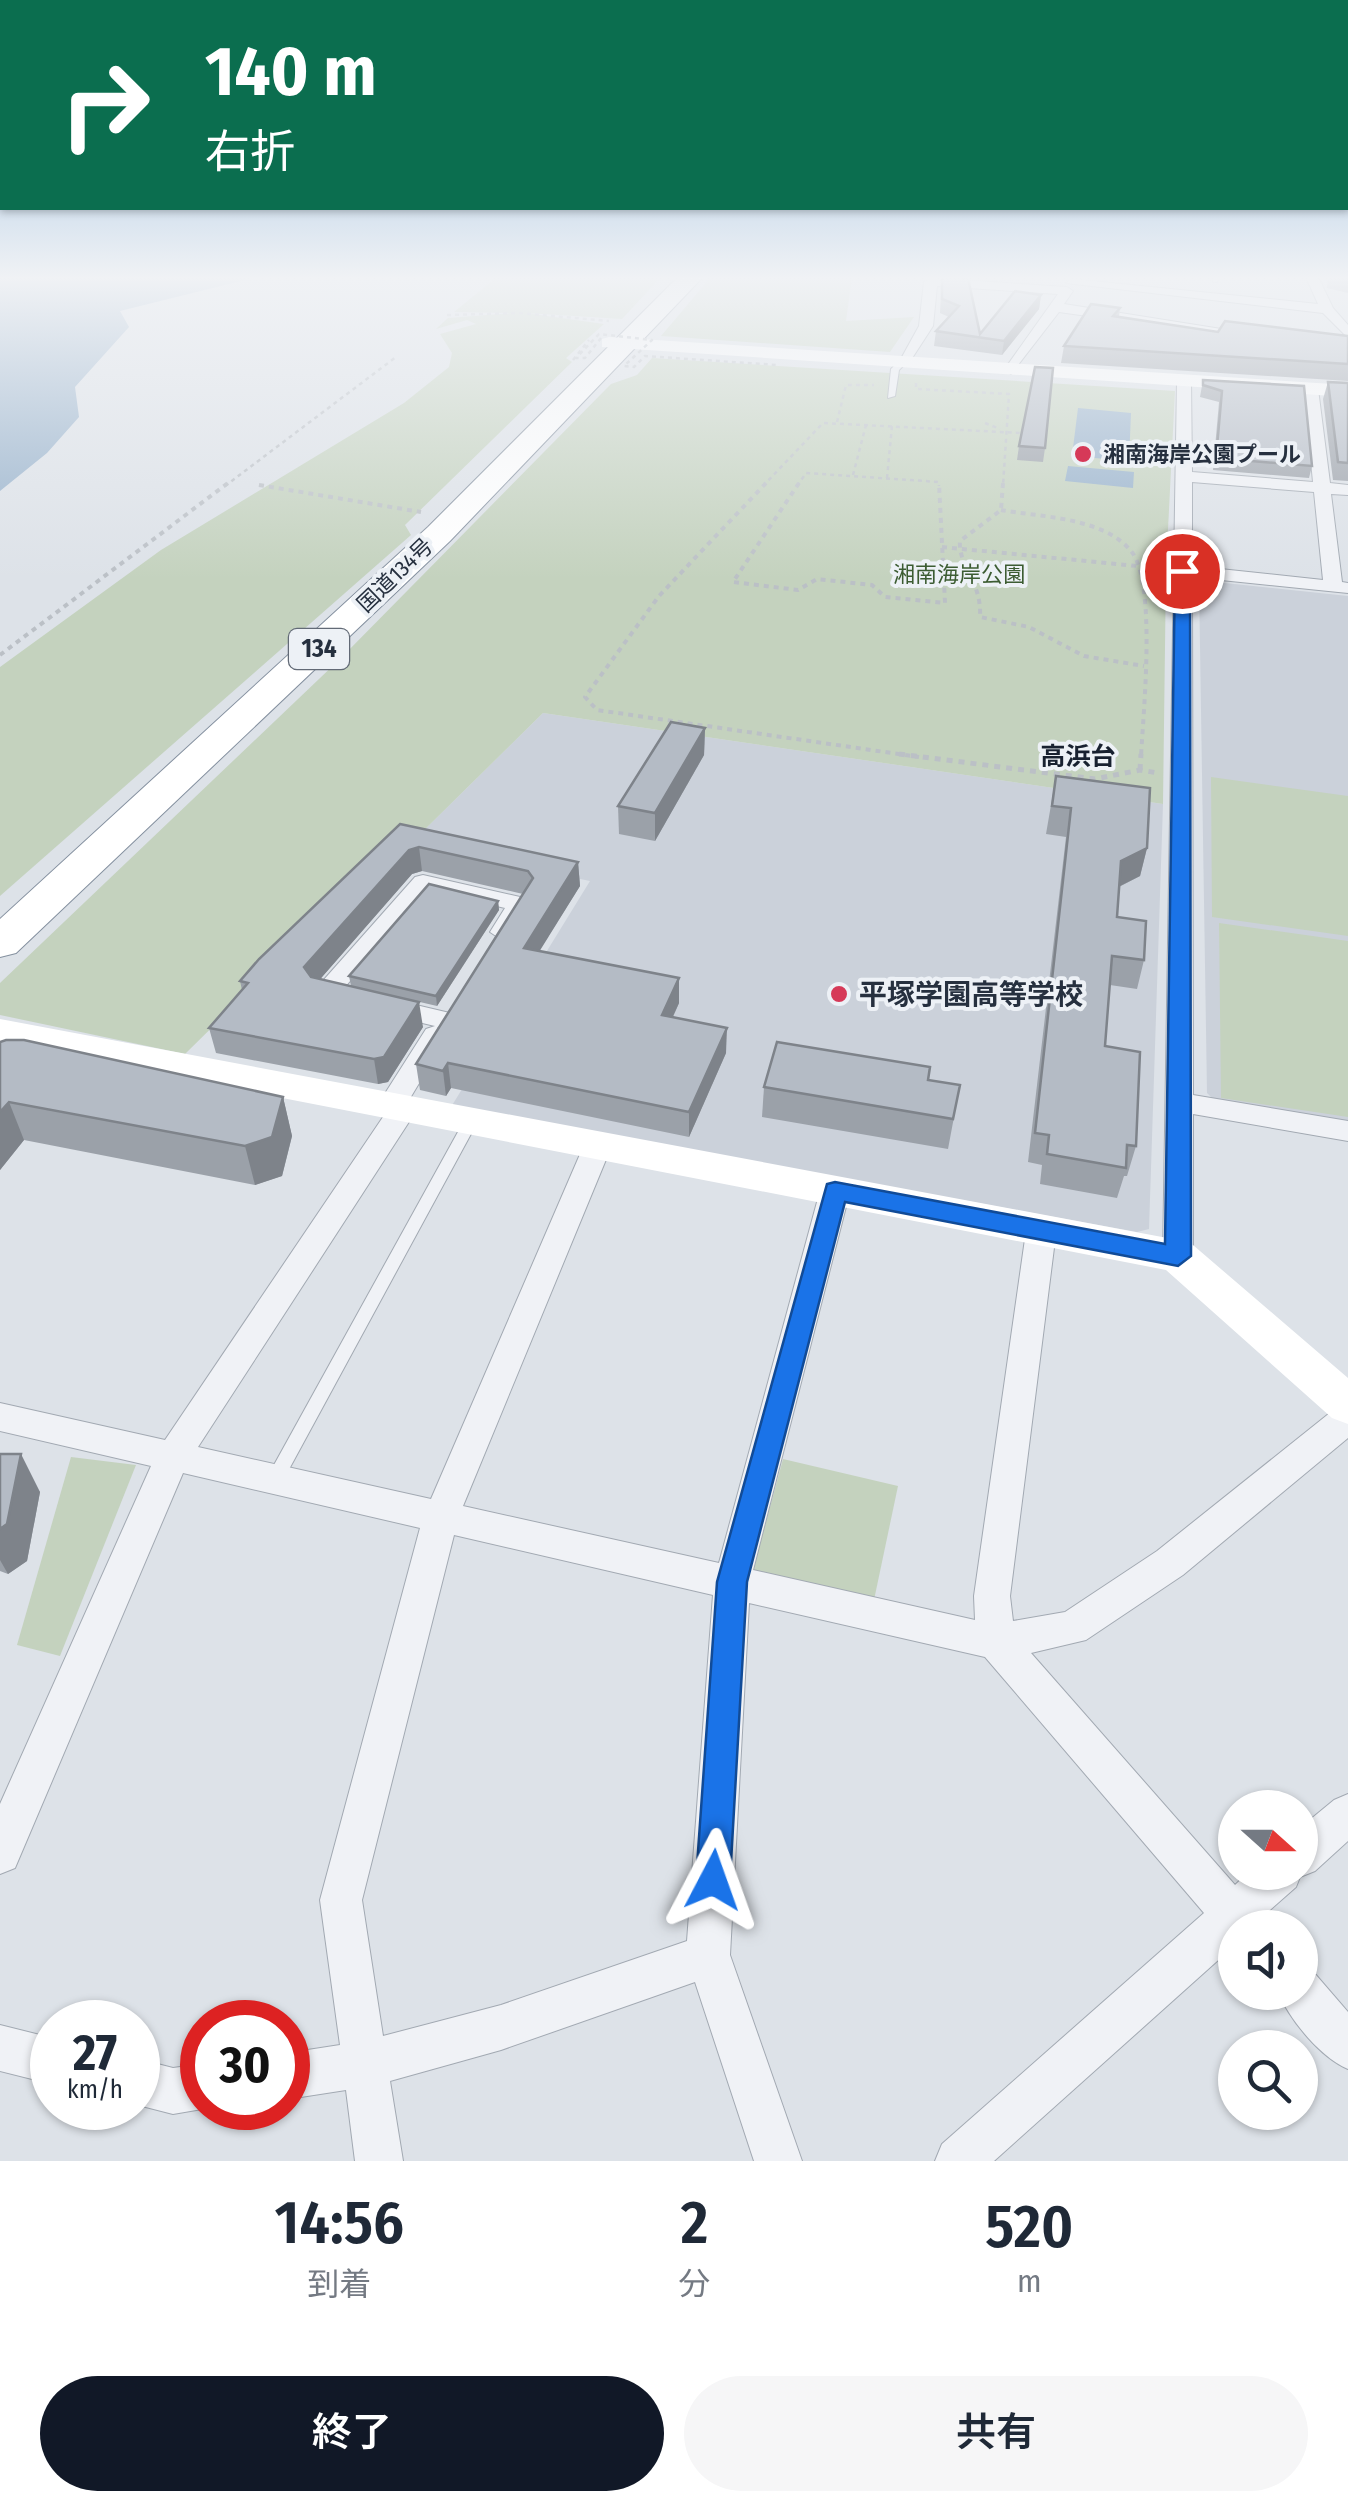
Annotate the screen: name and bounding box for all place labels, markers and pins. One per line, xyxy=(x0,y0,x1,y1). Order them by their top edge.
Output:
place label: 湘南海岸公園プール xyxy=(1103,441,1301,468)
marker: 湘南海岸公園プール xyxy=(1072,443,1094,465)
pin xyxy=(1140,529,1225,614)
place label: 平塚学園高等学校 xyxy=(859,978,1083,1011)
marker: 平塚学園高等学校 xyxy=(828,983,850,1005)

